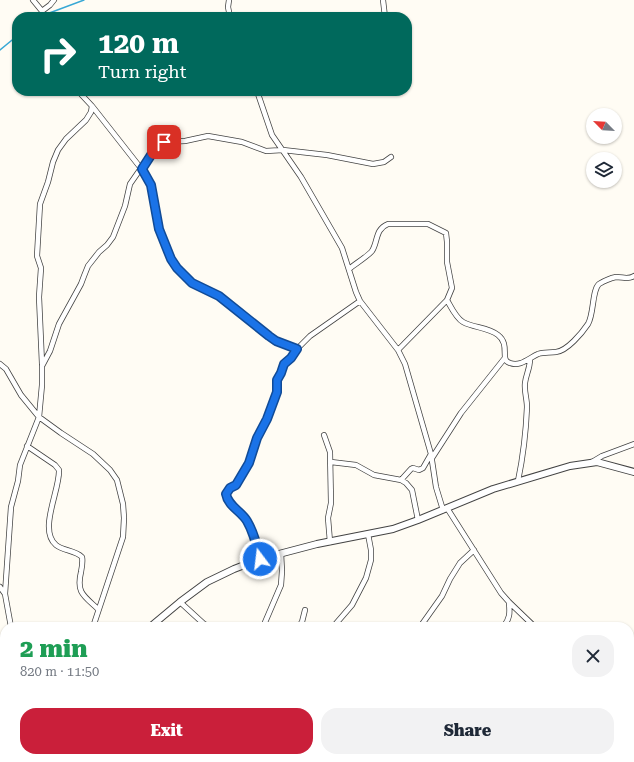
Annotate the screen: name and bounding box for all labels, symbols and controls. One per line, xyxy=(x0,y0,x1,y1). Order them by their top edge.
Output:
text: 120 m xyxy=(98,27,179,60)
icon: right xyxy=(32,28,84,80)
text: Turn right xyxy=(98,61,186,82)
north arrow xyxy=(586,108,622,144)
map controls xyxy=(586,108,622,188)
pin xyxy=(147,125,181,159)
icon: arrive xyxy=(153,131,175,153)
button: layers xyxy=(586,152,622,188)
position arrow xyxy=(239,538,281,580)
text: 2 min xyxy=(20,635,87,663)
button: close xyxy=(572,635,614,677)
text: 820 m · 11:50 xyxy=(20,664,99,679)
button: Exit xyxy=(20,708,313,754)
button: Share xyxy=(321,708,614,754)

